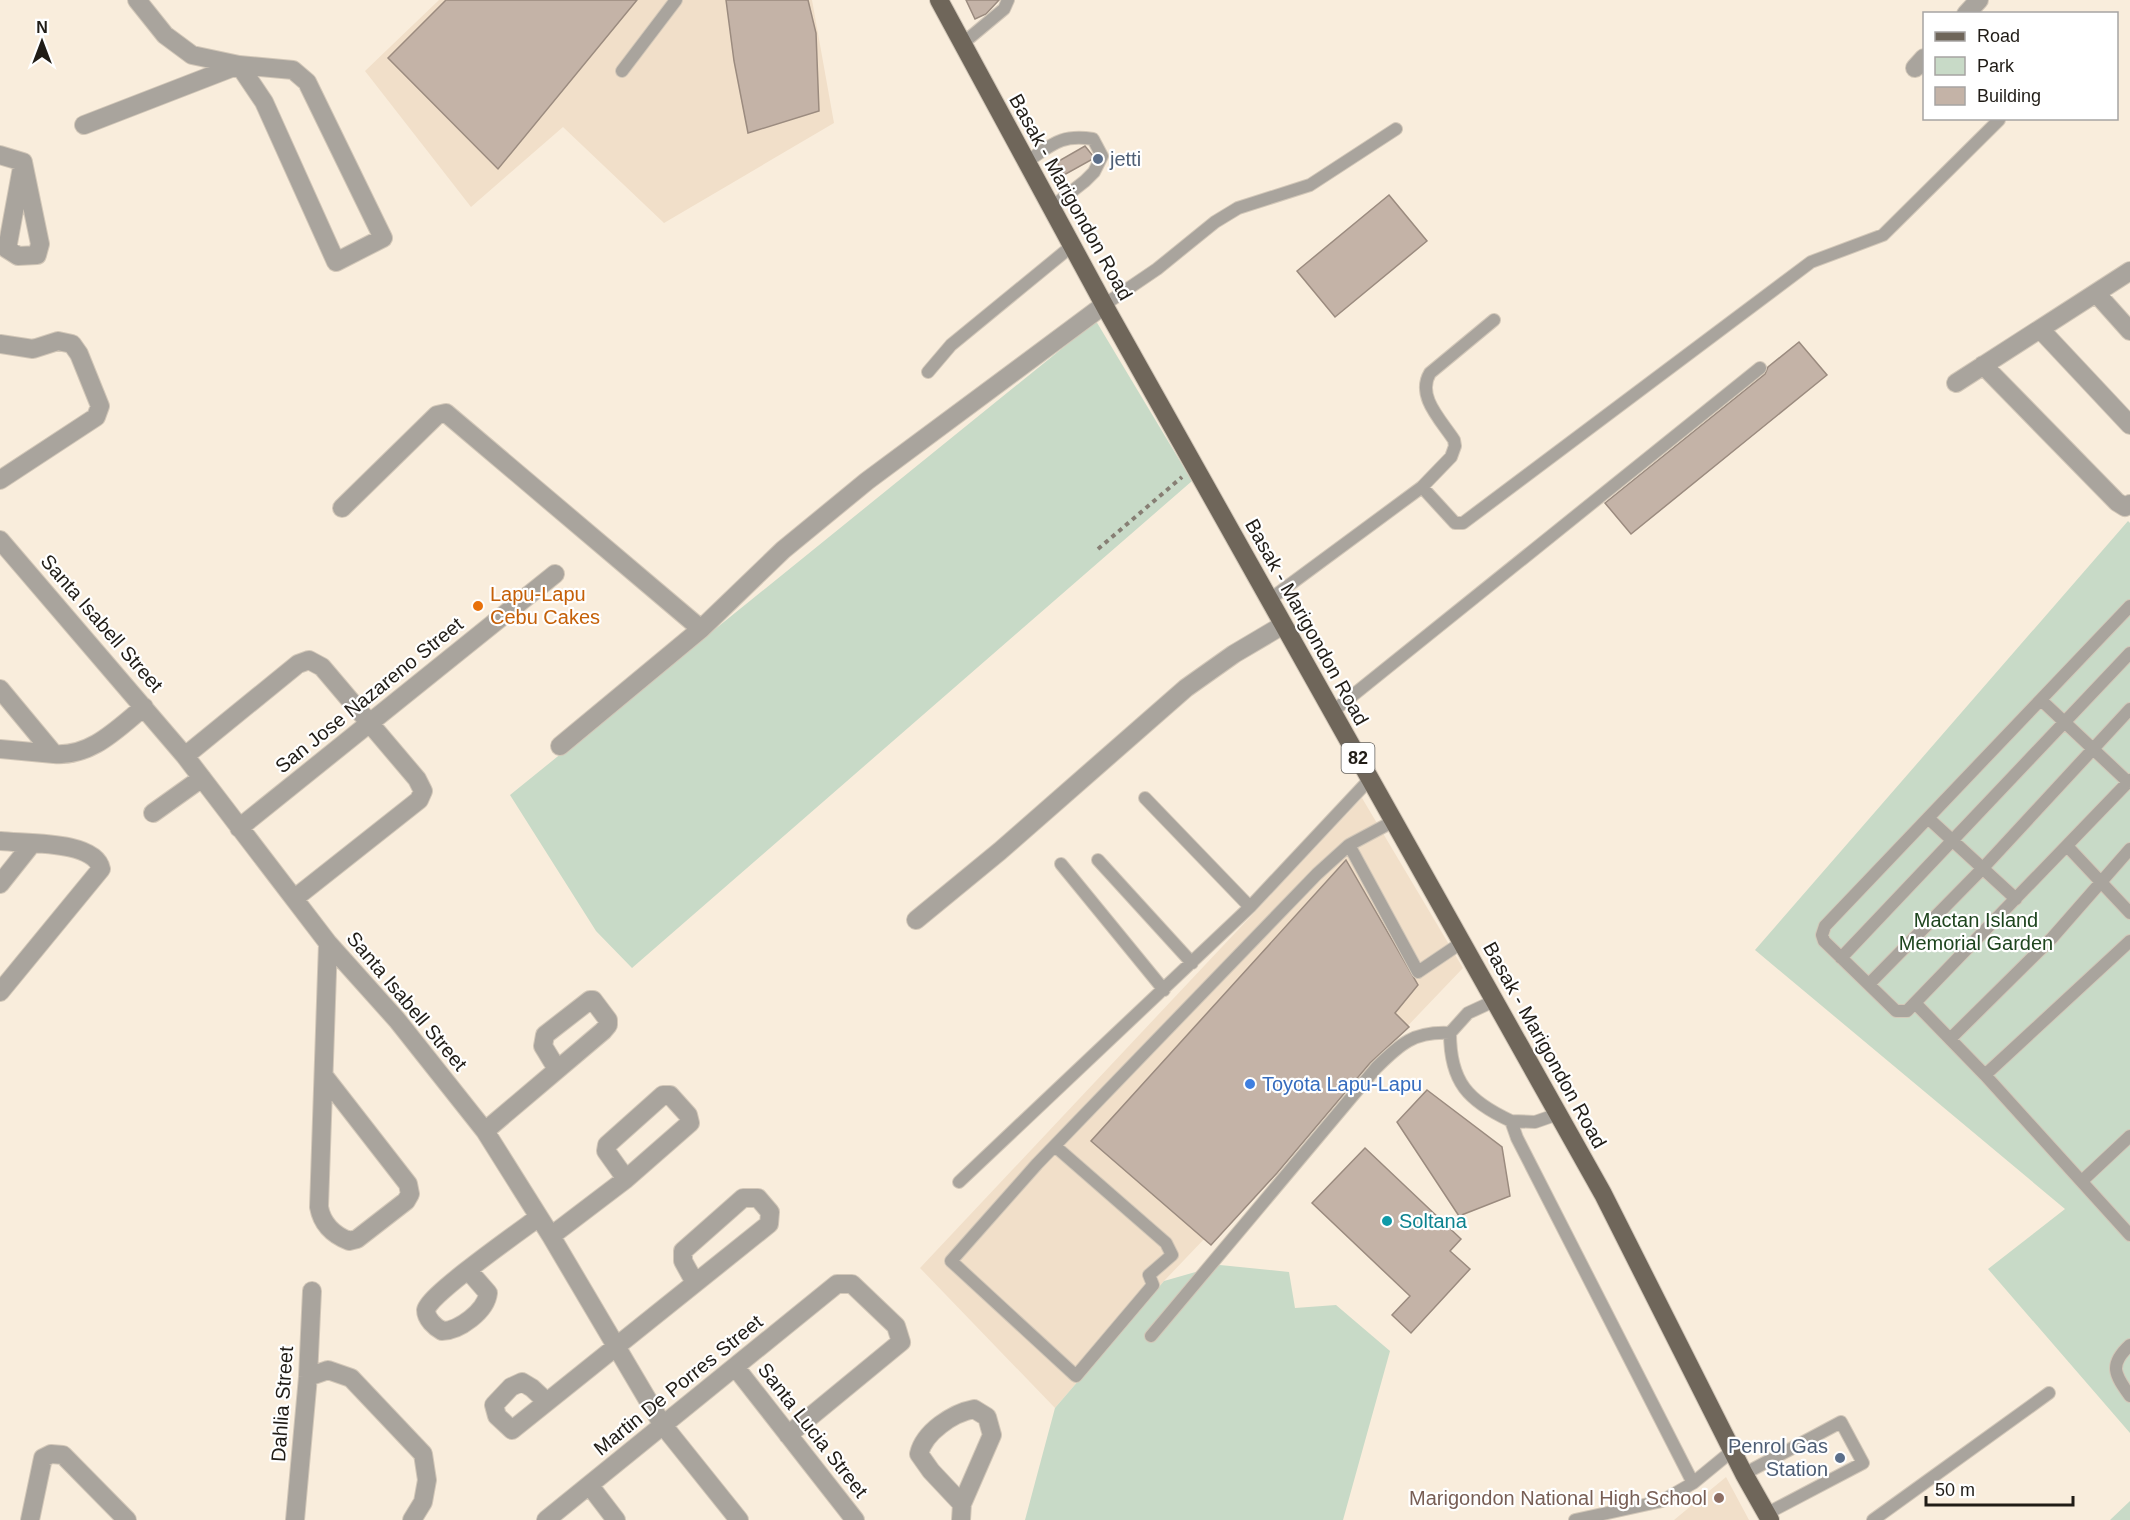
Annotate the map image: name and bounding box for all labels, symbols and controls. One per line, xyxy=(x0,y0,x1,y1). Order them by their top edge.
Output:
north arrow xyxy=(12,12,72,72)
legend xyxy=(1923,12,2118,120)
text: N xyxy=(36,19,48,36)
text: Road xyxy=(1977,26,2020,46)
text: Park xyxy=(1977,56,2015,76)
text: Building xyxy=(1977,86,2041,106)
street label: Basak - Marigondon Road xyxy=(1005,90,1137,304)
place label: jetti xyxy=(1109,148,1141,170)
marker: jetti xyxy=(1091,152,1105,166)
street label: Basak - Marigondon Road xyxy=(1241,515,1373,729)
street label: Santa Isabell Street xyxy=(36,550,168,696)
place label: Lapu-Lapu Cebu Cakes xyxy=(490,583,600,628)
marker: Lapu-Lapu Cebu Cakes xyxy=(471,599,485,613)
street label: San Jose Nazareno Street xyxy=(271,612,467,777)
road number: 82 xyxy=(1342,743,1374,773)
park label: Mactan Island Memorial Garden xyxy=(1899,909,2053,954)
street label: Santa Isabell Street xyxy=(342,927,472,1075)
street label: Basak - Marigondon Road xyxy=(1479,938,1611,1152)
place label: Toyota Lapu-Lapu xyxy=(1262,1073,1422,1095)
marker: Toyota Lapu-Lapu xyxy=(1243,1077,1257,1091)
place label: Soltana xyxy=(1399,1210,1468,1232)
marker: Soltana xyxy=(1380,1214,1394,1228)
street label: Martin De Porres Street xyxy=(589,1310,767,1460)
street label: Dahlia Street xyxy=(267,1345,297,1462)
street label: Santa Lucia Street xyxy=(754,1358,873,1502)
place label: Penrol Gas Station xyxy=(1728,1435,1828,1480)
marker: Penrol Gas Station xyxy=(1833,1451,1847,1465)
scale bar xyxy=(1926,1469,2073,1507)
text: 50 m xyxy=(1935,1480,1975,1500)
place label: Marigondon National High School xyxy=(1409,1487,1707,1509)
marker: Marigondon National High School xyxy=(1712,1491,1726,1505)

